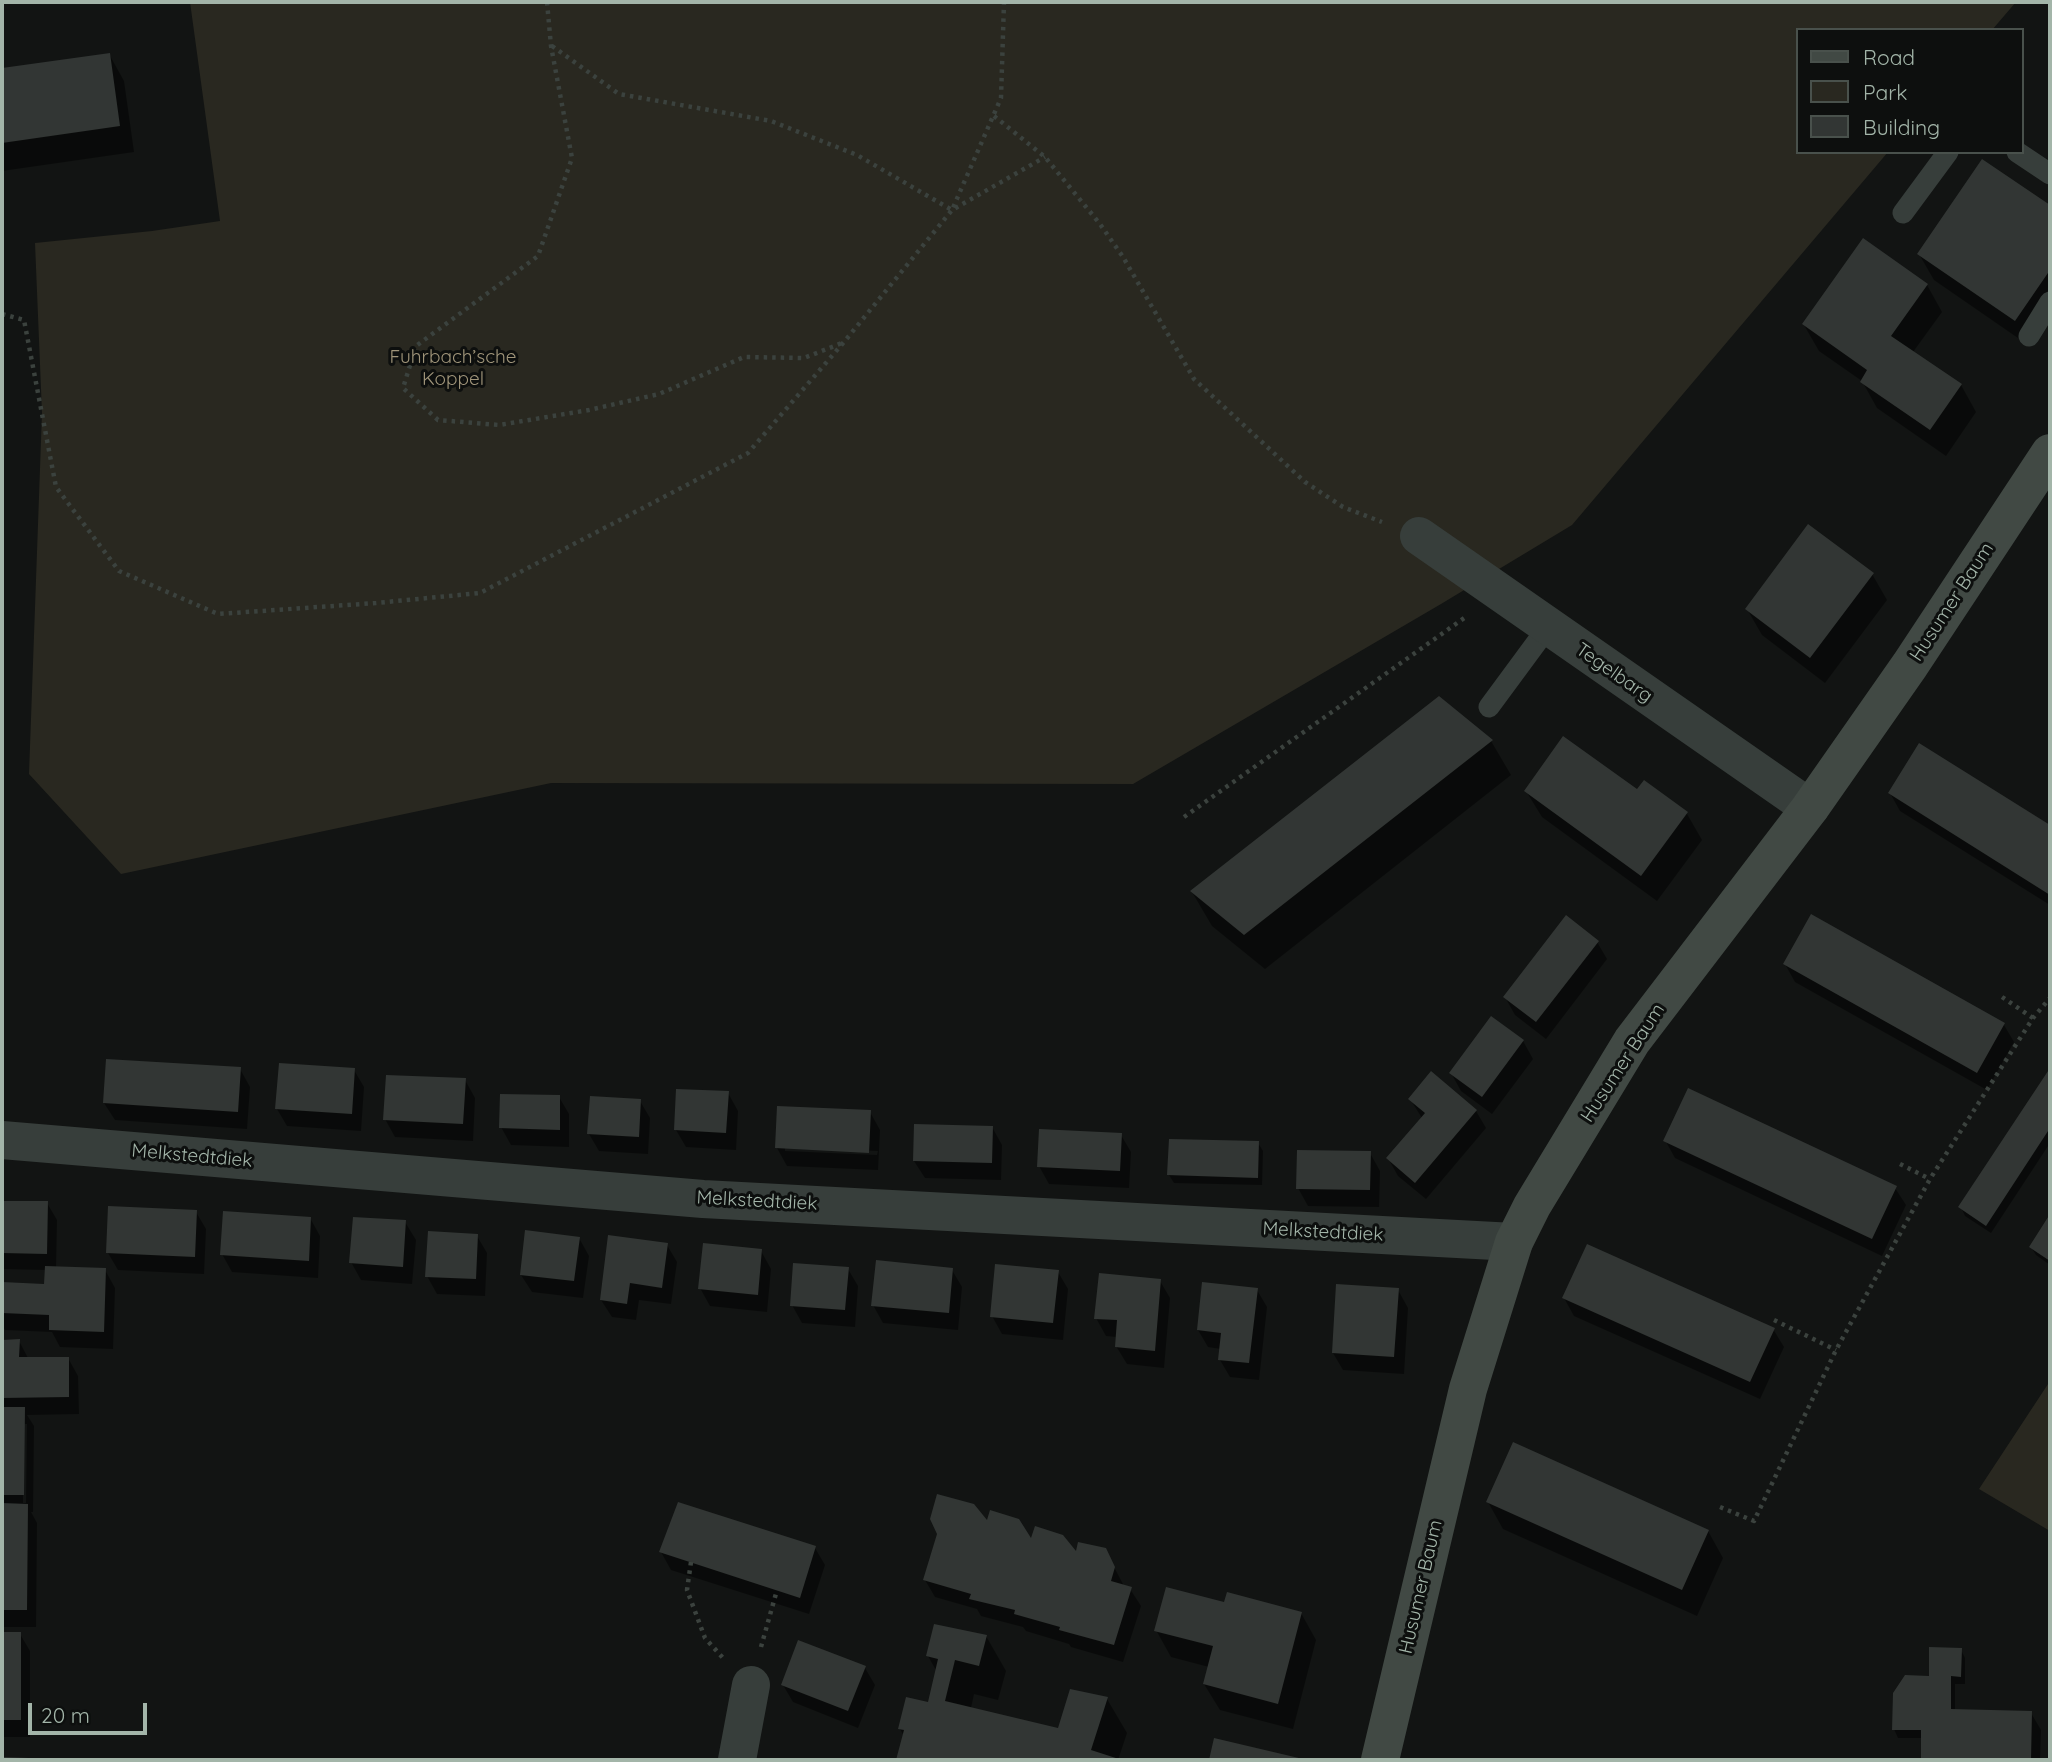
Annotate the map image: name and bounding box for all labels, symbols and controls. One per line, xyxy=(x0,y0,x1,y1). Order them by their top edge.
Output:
legend xyxy=(1797,28,2024,154)
text: Road xyxy=(1863,44,1915,70)
text: Park xyxy=(1863,79,1907,105)
text: Building xyxy=(1863,114,1940,140)
park label: Fuhrbach’sche Koppel xyxy=(389,346,517,390)
street label: Husumer Baum xyxy=(1905,539,1999,665)
street label: Tegelbarg xyxy=(1571,638,1657,708)
street label: Husumer Baum xyxy=(1576,1000,1670,1126)
street label: Melkstedtdiek xyxy=(131,1139,253,1173)
street label: Melkstedtdiek xyxy=(696,1186,818,1216)
street label: Melkstedtdiek xyxy=(1262,1217,1384,1247)
street label: Husumer Baum xyxy=(1395,1518,1447,1656)
scale bar xyxy=(32,1688,150,1732)
text: 20 m xyxy=(41,1702,90,1728)

